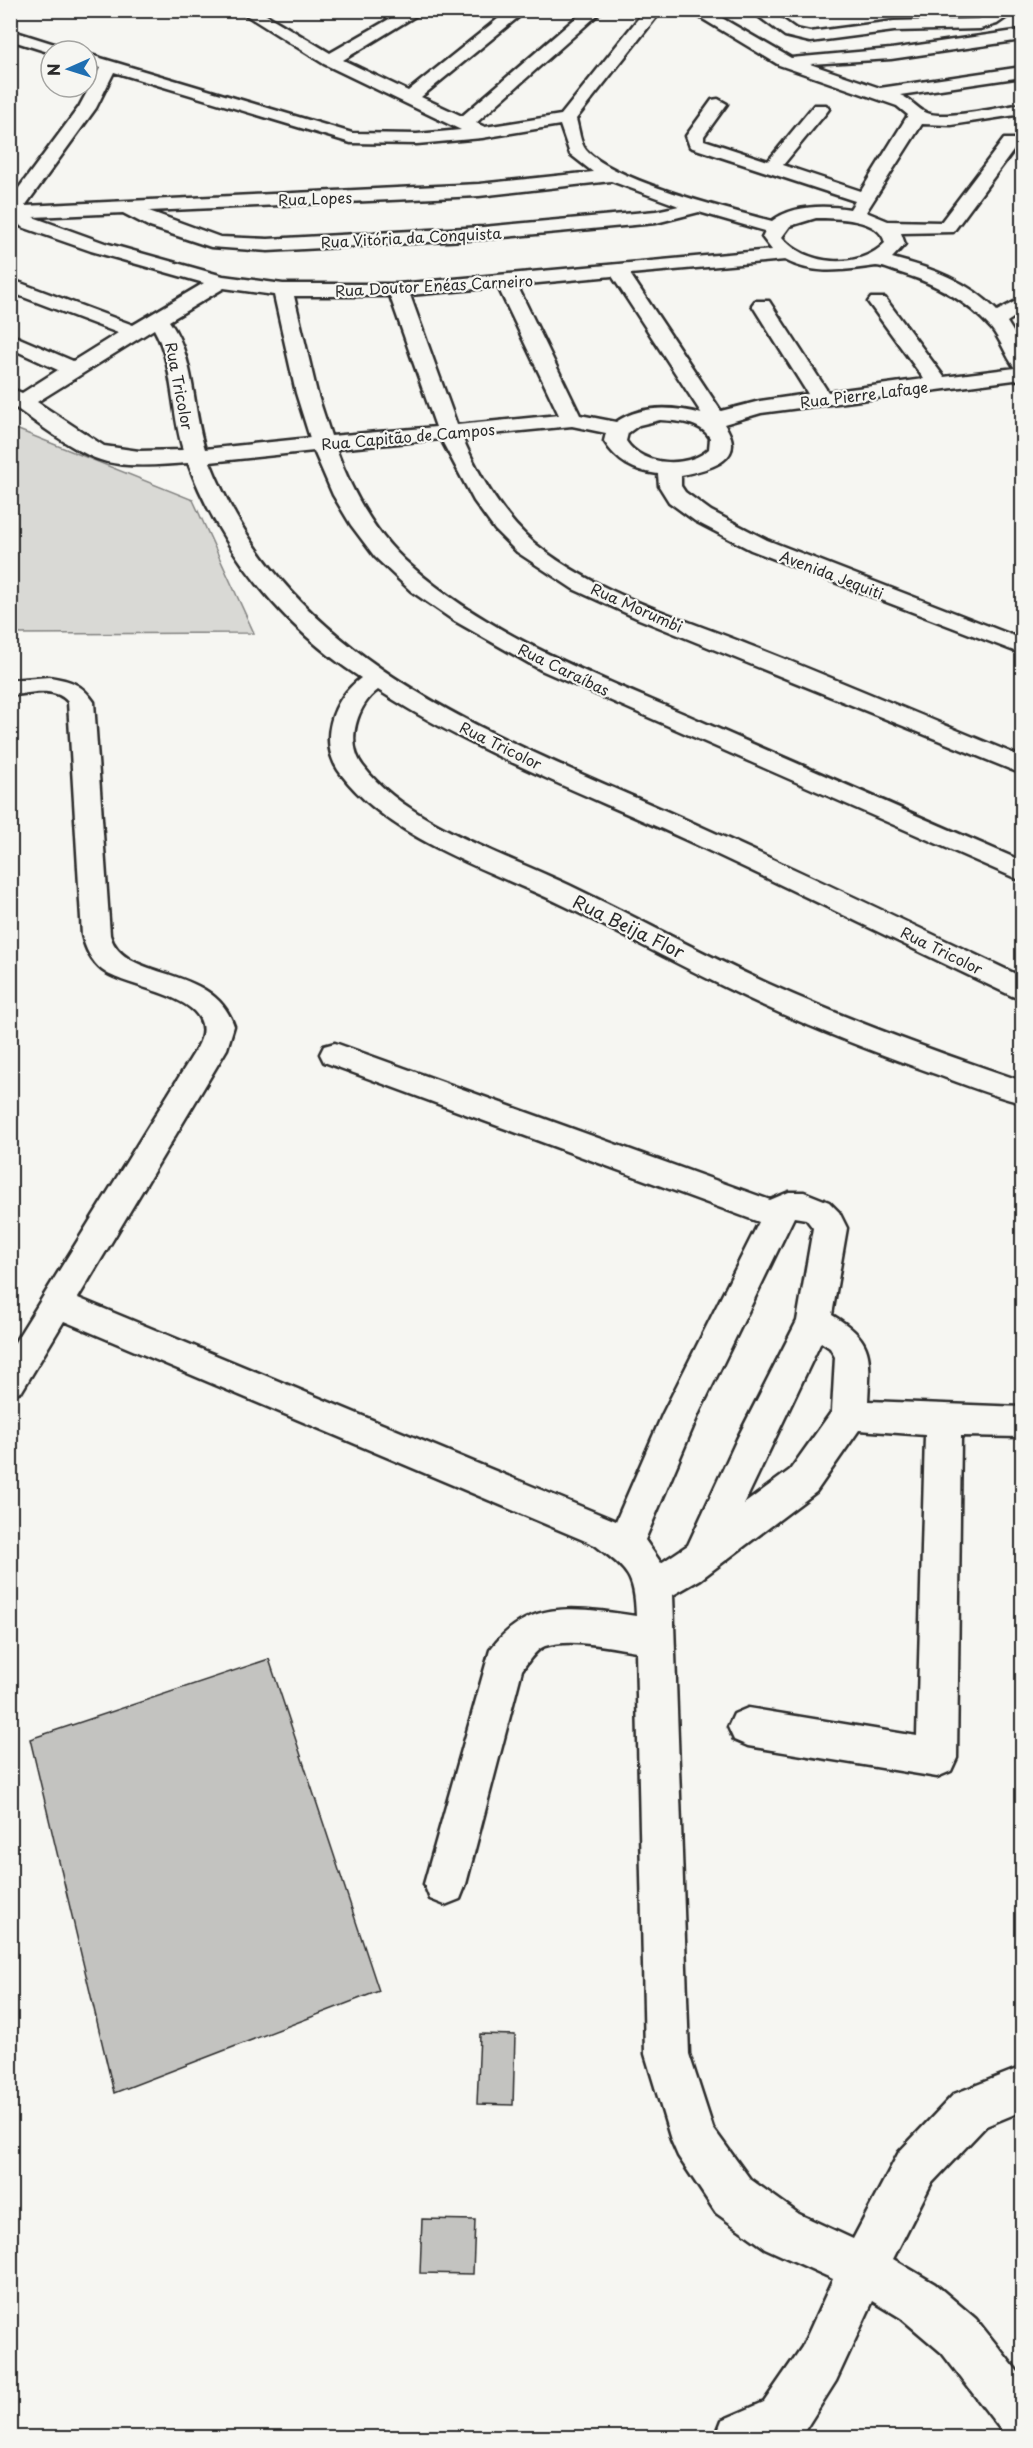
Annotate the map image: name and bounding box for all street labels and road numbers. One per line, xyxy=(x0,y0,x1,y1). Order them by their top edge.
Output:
street label: Rua Lopes xyxy=(278,185,353,211)
street label: Rua Vitória da Conquista xyxy=(320,221,503,253)
street label: Rua Doutor Enéas Carneiro xyxy=(334,268,534,302)
street label: Rua Tricolor xyxy=(160,340,200,432)
street label: Rua Pierre Lafage xyxy=(799,375,929,413)
street label: Rua Capitão de Campos xyxy=(320,417,496,455)
street label: Avenida Jequiti xyxy=(777,544,887,604)
street label: Rua Morumbi xyxy=(587,576,687,638)
street label: Rua Caraíbas xyxy=(514,637,614,701)
street label: Rua Tricolor xyxy=(456,715,546,775)
street label: Rua Beija Flor xyxy=(569,887,690,965)
street label: Rua Tricolor xyxy=(897,920,987,980)

